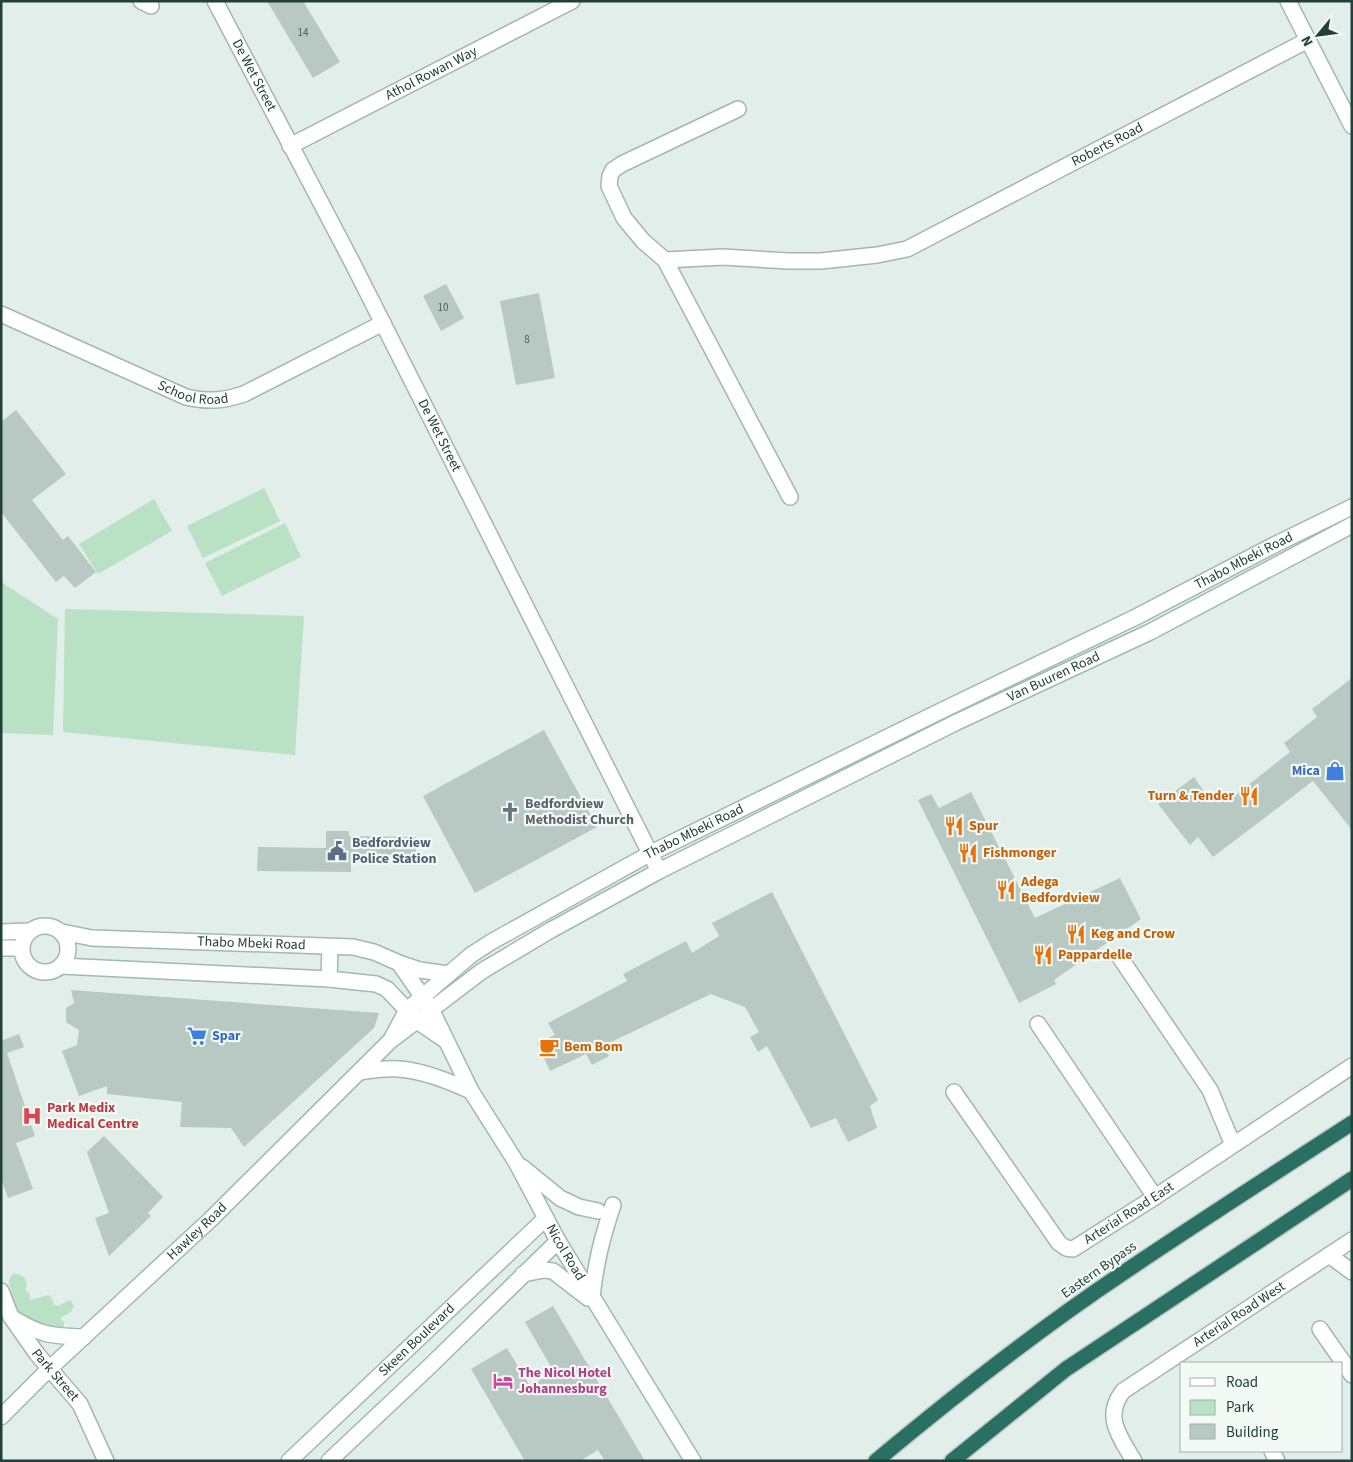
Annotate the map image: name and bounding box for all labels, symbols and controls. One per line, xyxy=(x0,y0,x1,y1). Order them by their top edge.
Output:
north arrow xyxy=(1293,10,1343,60)
house number: 14 xyxy=(298,25,309,40)
text: N xyxy=(1297,32,1319,50)
street label: De Wet Street xyxy=(227,36,281,115)
street label: Athol Rowan Way xyxy=(382,41,481,105)
street label: Roberts Road xyxy=(1068,118,1147,172)
house number: 10 xyxy=(438,300,448,315)
house number: 8 xyxy=(524,332,530,347)
street label: School Road xyxy=(154,375,230,410)
street label: De Wet Street xyxy=(413,396,466,475)
street label: Thabo Mbeki Road xyxy=(1191,527,1296,595)
street label: Van Buuren Road xyxy=(1004,647,1103,707)
shop icon: Mica xyxy=(1324,760,1346,782)
place label: Mica xyxy=(1292,761,1320,781)
restaurant icon: Turn & Tender xyxy=(1238,785,1260,807)
place label: Turn & Tender xyxy=(1148,786,1234,806)
place label: Bedfordview Methodist Church xyxy=(525,794,634,830)
street label: Thabo Mbeki Road xyxy=(641,799,747,865)
church icon: Bedfordview Methodist Church xyxy=(499,801,521,823)
restaurant icon: Spur xyxy=(943,815,965,837)
place label: Spur xyxy=(969,816,999,836)
place label: Bedfordview Police Station xyxy=(352,833,437,869)
public building icon: Bedfordview Police Station xyxy=(326,840,348,862)
restaurant icon: Fishmonger xyxy=(957,842,979,864)
place label: Fishmonger xyxy=(983,843,1057,863)
place label: Adega Bedfordview xyxy=(1020,872,1100,908)
restaurant icon: Adega Bedfordview xyxy=(995,879,1017,901)
restaurant icon: Keg and Crow xyxy=(1065,923,1087,945)
place label: Keg and Crow xyxy=(1091,924,1175,944)
street label: Thabo Mbeki Road xyxy=(197,932,306,955)
restaurant icon: Pappardelle xyxy=(1032,944,1054,966)
place label: Pappardelle xyxy=(1058,945,1133,965)
supermarket icon: Spar xyxy=(186,1025,208,1047)
place label: Spar xyxy=(212,1026,241,1046)
cafe icon: Bem Bom xyxy=(538,1036,560,1058)
place label: Bem Bom xyxy=(564,1037,623,1057)
place label: Park Medix Medical Centre xyxy=(47,1098,139,1134)
hospital icon: Park Medix Medical Centre xyxy=(21,1105,43,1127)
street label: Arterial Road East xyxy=(1080,1177,1178,1250)
street label: Hawley Road xyxy=(163,1198,232,1265)
street label: Nicol Road xyxy=(541,1221,590,1284)
street label: Eastern Bypass xyxy=(1057,1237,1141,1303)
street label: Arterial Road West xyxy=(1189,1277,1289,1352)
street label: Skeen Boulevard xyxy=(374,1299,460,1381)
street label: Park Street xyxy=(26,1345,84,1406)
legend xyxy=(1180,1362,1343,1452)
place label: The Nicol Hotel Johannesburg xyxy=(518,1363,611,1399)
hotel icon: The Nicol Hotel Johannesburg xyxy=(492,1370,514,1392)
text: Road xyxy=(1226,1372,1258,1393)
text: Park xyxy=(1226,1397,1255,1418)
text: Building xyxy=(1226,1422,1279,1443)

